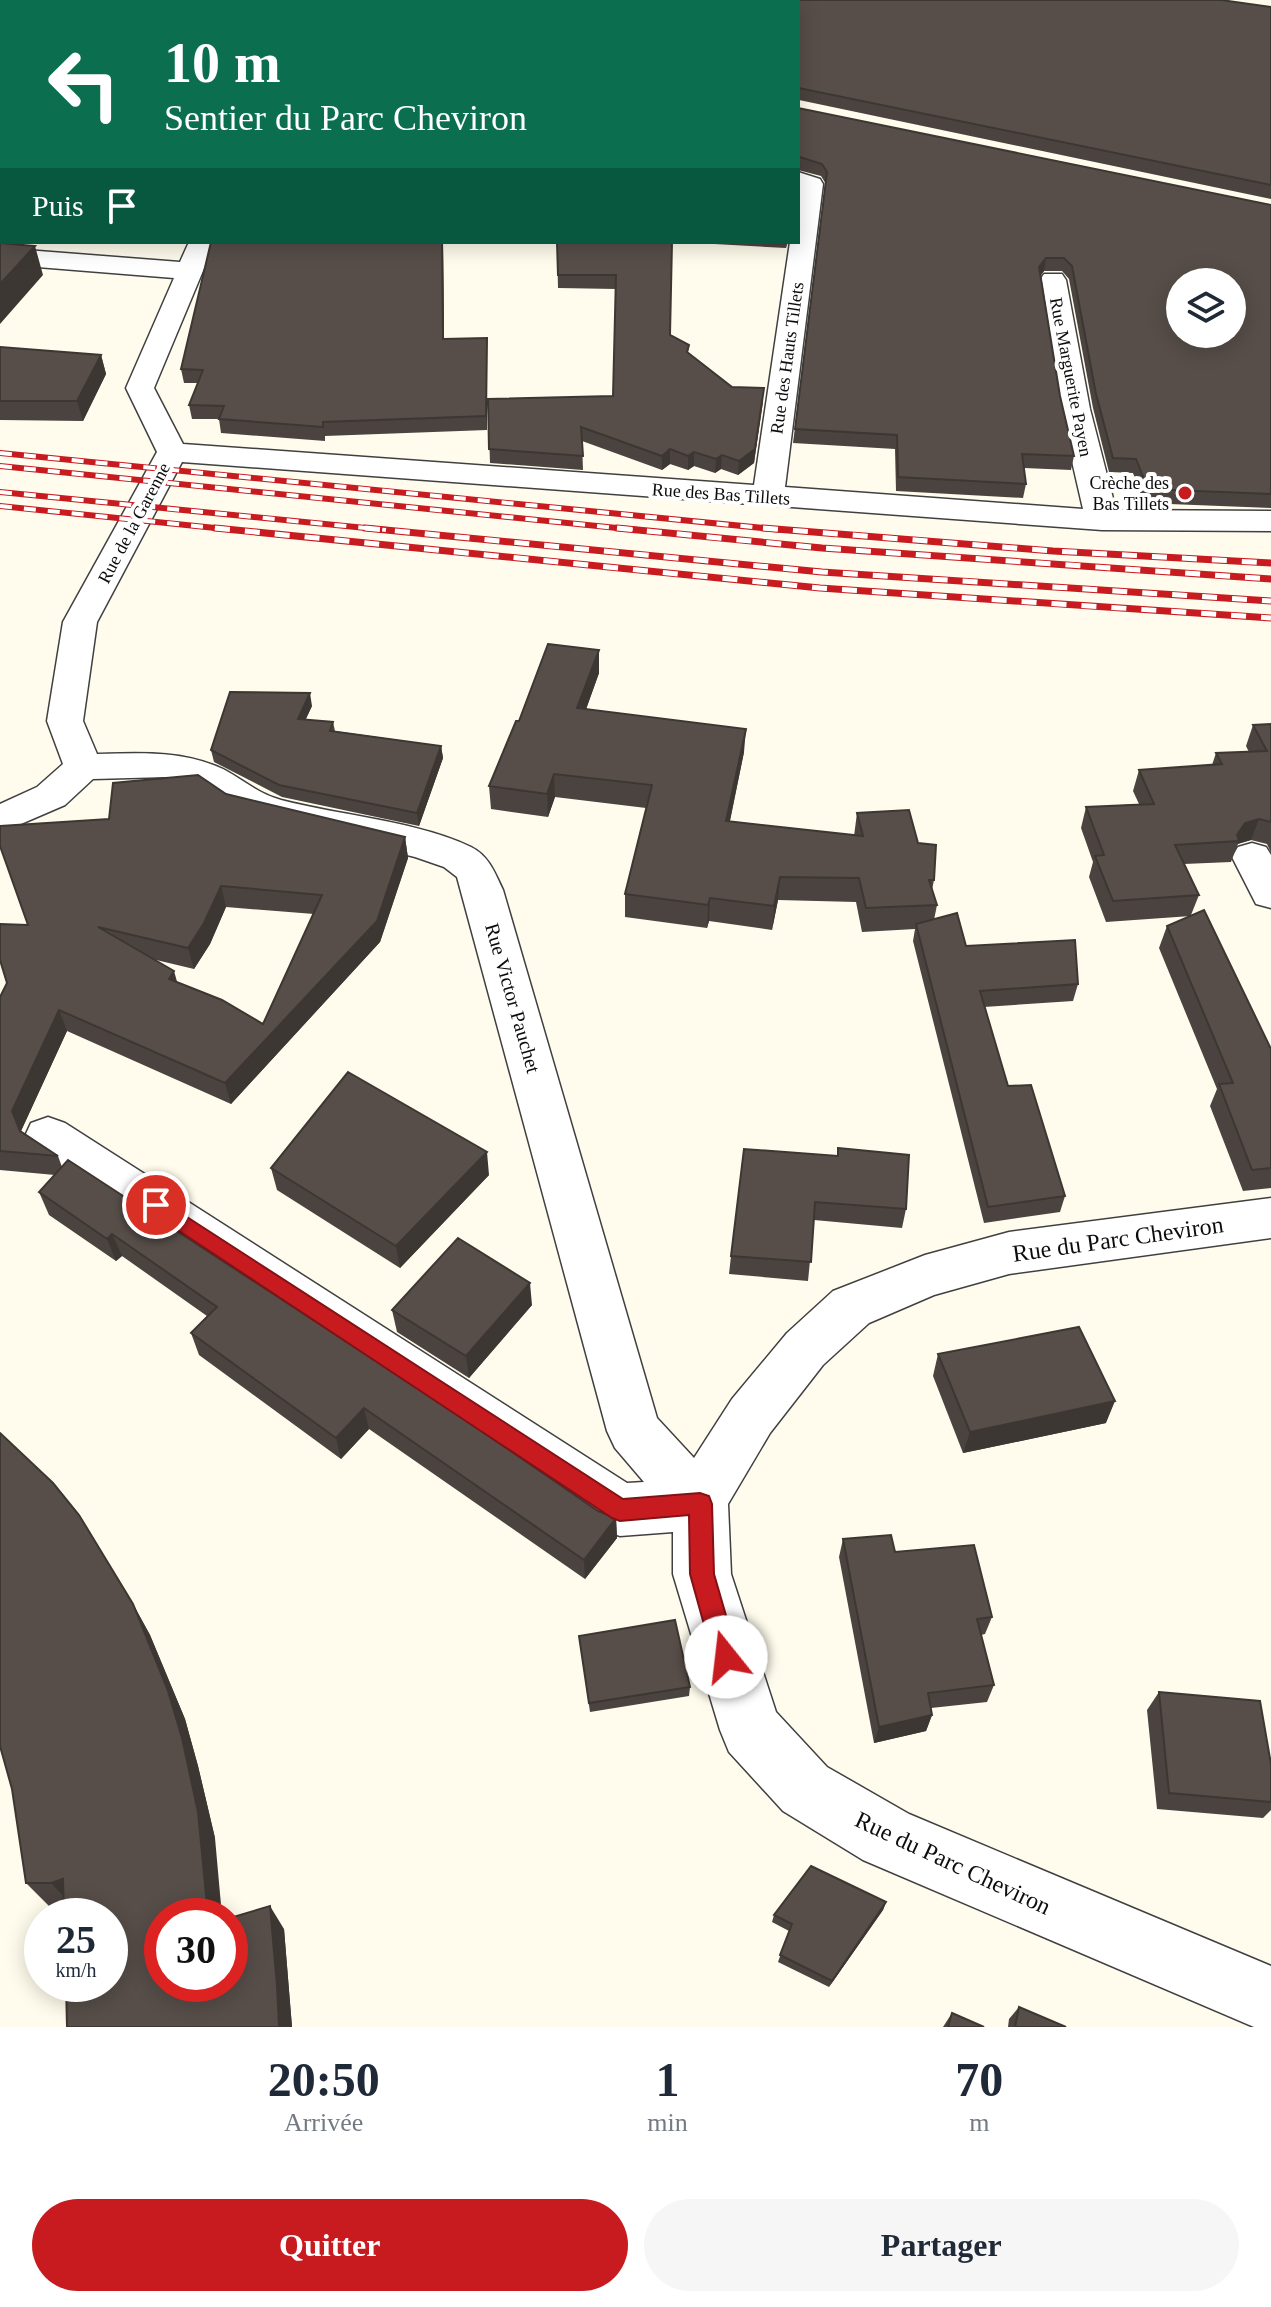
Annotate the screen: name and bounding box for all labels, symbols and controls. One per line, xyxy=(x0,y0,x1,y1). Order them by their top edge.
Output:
icon: left xyxy=(32,32,136,136)
text: 10 m xyxy=(164,32,281,94)
text: Sentier du Parc Cheviron xyxy=(164,98,527,138)
icon: arrive xyxy=(100,184,144,228)
text: Puis xyxy=(32,189,84,222)
map controls xyxy=(1166,268,1246,348)
button: layers xyxy=(1166,268,1246,348)
street label: Rue des Hauts Tillets xyxy=(766,281,808,435)
street label: Rue Marguerite Payen xyxy=(1046,296,1096,458)
street label: Rue de la Garenne xyxy=(94,459,174,587)
place label: Crèche des Bas Tillets xyxy=(1090,473,1169,514)
street label: Rue des Bas Tillets xyxy=(651,479,791,509)
marker: Crèche des Bas Tillets xyxy=(1176,484,1194,502)
street label: Rue Victor Pauchet xyxy=(481,920,545,1076)
pin xyxy=(122,1171,190,1239)
icon: arrive xyxy=(134,1183,178,1227)
street label: Rue du Parc Cheviron xyxy=(1011,1211,1225,1267)
position arrow xyxy=(684,1615,768,1699)
street label: Rue du Parc Cheviron xyxy=(851,1806,1055,1920)
speed limit sign: 30 xyxy=(144,1898,248,2002)
text: 25 xyxy=(56,1917,96,1962)
text: km/h xyxy=(55,1959,97,1981)
text: 20:50 xyxy=(268,2053,380,2106)
text: 1 xyxy=(655,2053,679,2106)
text: 70 xyxy=(955,2053,1003,2106)
text: Arrivée xyxy=(284,2108,363,2137)
text: min xyxy=(647,2108,688,2137)
text: m xyxy=(969,2108,989,2137)
button: Quitter xyxy=(32,2199,628,2291)
button: Partager xyxy=(644,2199,1239,2291)

